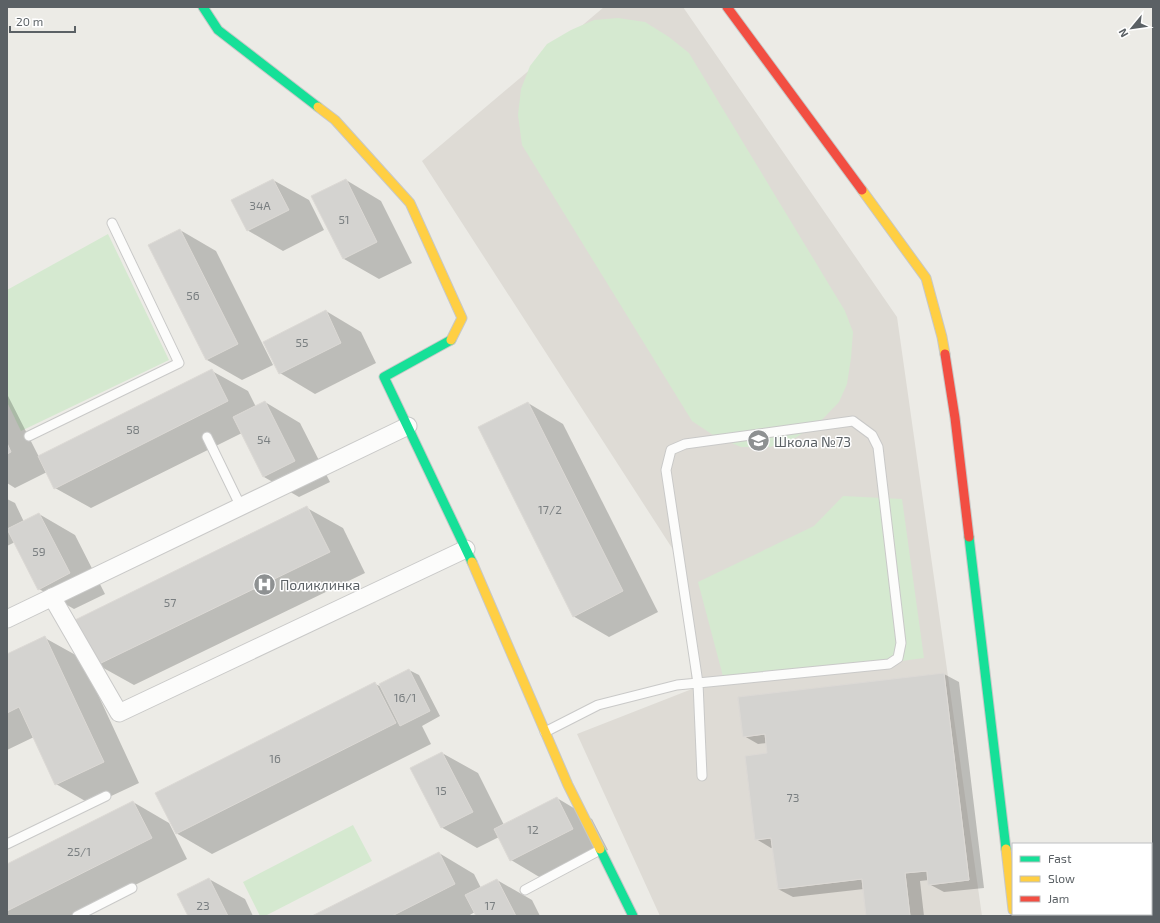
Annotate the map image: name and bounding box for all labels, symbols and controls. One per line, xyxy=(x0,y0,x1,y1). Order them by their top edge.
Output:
scale bar xyxy=(10,8,75,34)
north arrow xyxy=(1112,8,1152,48)
text: 20 m xyxy=(16,14,43,28)
text: N xyxy=(1115,26,1130,40)
house number: 34А xyxy=(249,198,271,212)
house number: 51 xyxy=(338,212,350,226)
house number: 56 xyxy=(186,288,200,302)
house number: 55 xyxy=(296,335,308,349)
house number: 58 xyxy=(126,422,140,436)
school or university icon: Школа №73 xyxy=(746,428,772,454)
house number: 54 xyxy=(257,432,271,446)
place label: Школа №73 xyxy=(774,433,851,450)
house number: 17/2 xyxy=(538,502,562,516)
house number: 59 xyxy=(32,544,46,558)
hospital icon: Поликлинка xyxy=(251,571,277,597)
place label: Поликлинка xyxy=(280,576,360,593)
house number: 57 xyxy=(164,595,176,609)
house number: 16/1 xyxy=(394,690,416,704)
house number: 16 xyxy=(269,751,281,765)
house number: 15 xyxy=(435,783,447,797)
house number: 73 xyxy=(787,790,799,804)
house number: 12 xyxy=(527,822,539,836)
legend xyxy=(1012,843,1152,915)
house number: 25/1 xyxy=(67,844,91,858)
text: Fast xyxy=(1048,851,1072,865)
text: Slow xyxy=(1048,871,1075,885)
text: Jam xyxy=(1048,891,1069,905)
house number: 23 xyxy=(196,898,210,912)
house number: 17 xyxy=(485,898,495,912)

